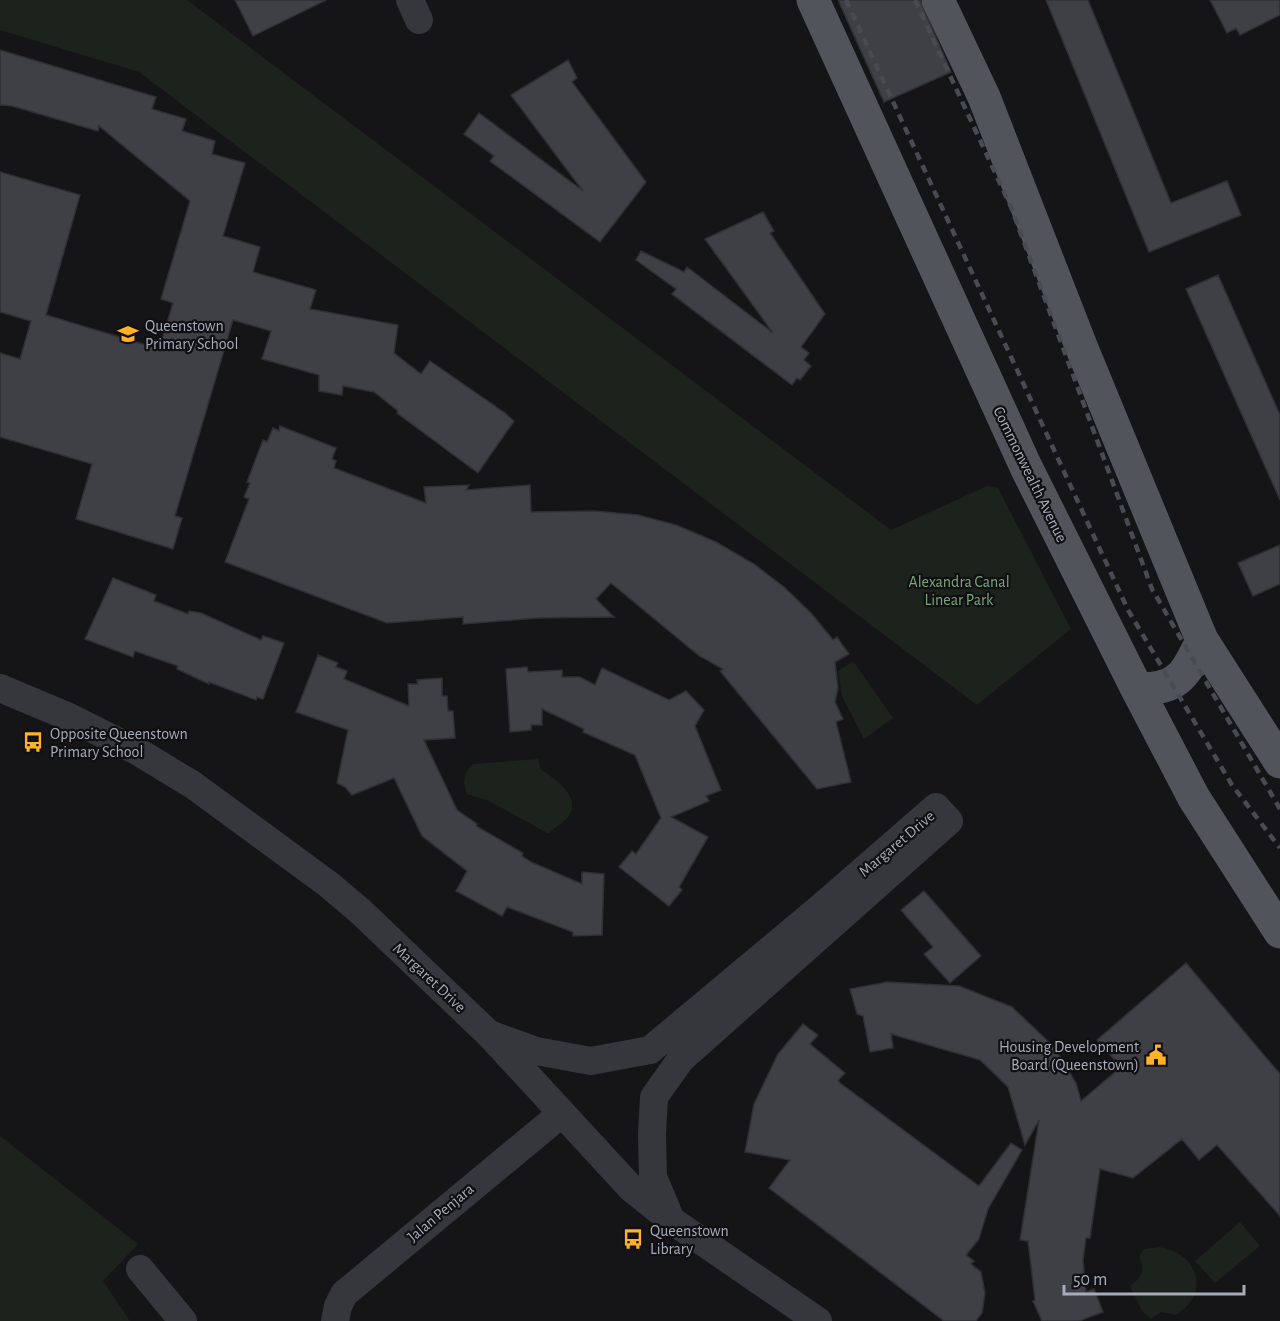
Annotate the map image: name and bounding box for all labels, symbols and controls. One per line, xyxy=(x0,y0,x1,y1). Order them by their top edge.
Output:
place label: Queenstown Primary School xyxy=(145,318,238,353)
school or university icon: Queenstown Primary School xyxy=(116,322,140,346)
street label: Commonwealth Avenue xyxy=(990,404,1070,545)
park label: Alexandra Canal Linear Park xyxy=(908,574,1010,608)
place label: Opposite Queenstown Primary School xyxy=(50,726,188,761)
bus stop icon: Opposite Queenstown Primary School xyxy=(21,730,45,754)
street label: Margaret Drive xyxy=(856,808,937,880)
street label: Margaret Drive xyxy=(390,940,469,1015)
place label: Housing Development Board (Queenstown) xyxy=(999,1039,1139,1074)
public building icon: Housing Development Board (Queenstown) xyxy=(1144,1043,1168,1067)
street label: Jalan Penjara xyxy=(404,1181,478,1246)
place label: Queenstown Library xyxy=(650,1223,729,1258)
bus stop icon: Queenstown Library xyxy=(621,1227,645,1251)
scale bar xyxy=(1064,1258,1244,1296)
text: 50 m xyxy=(1073,1271,1107,1289)

